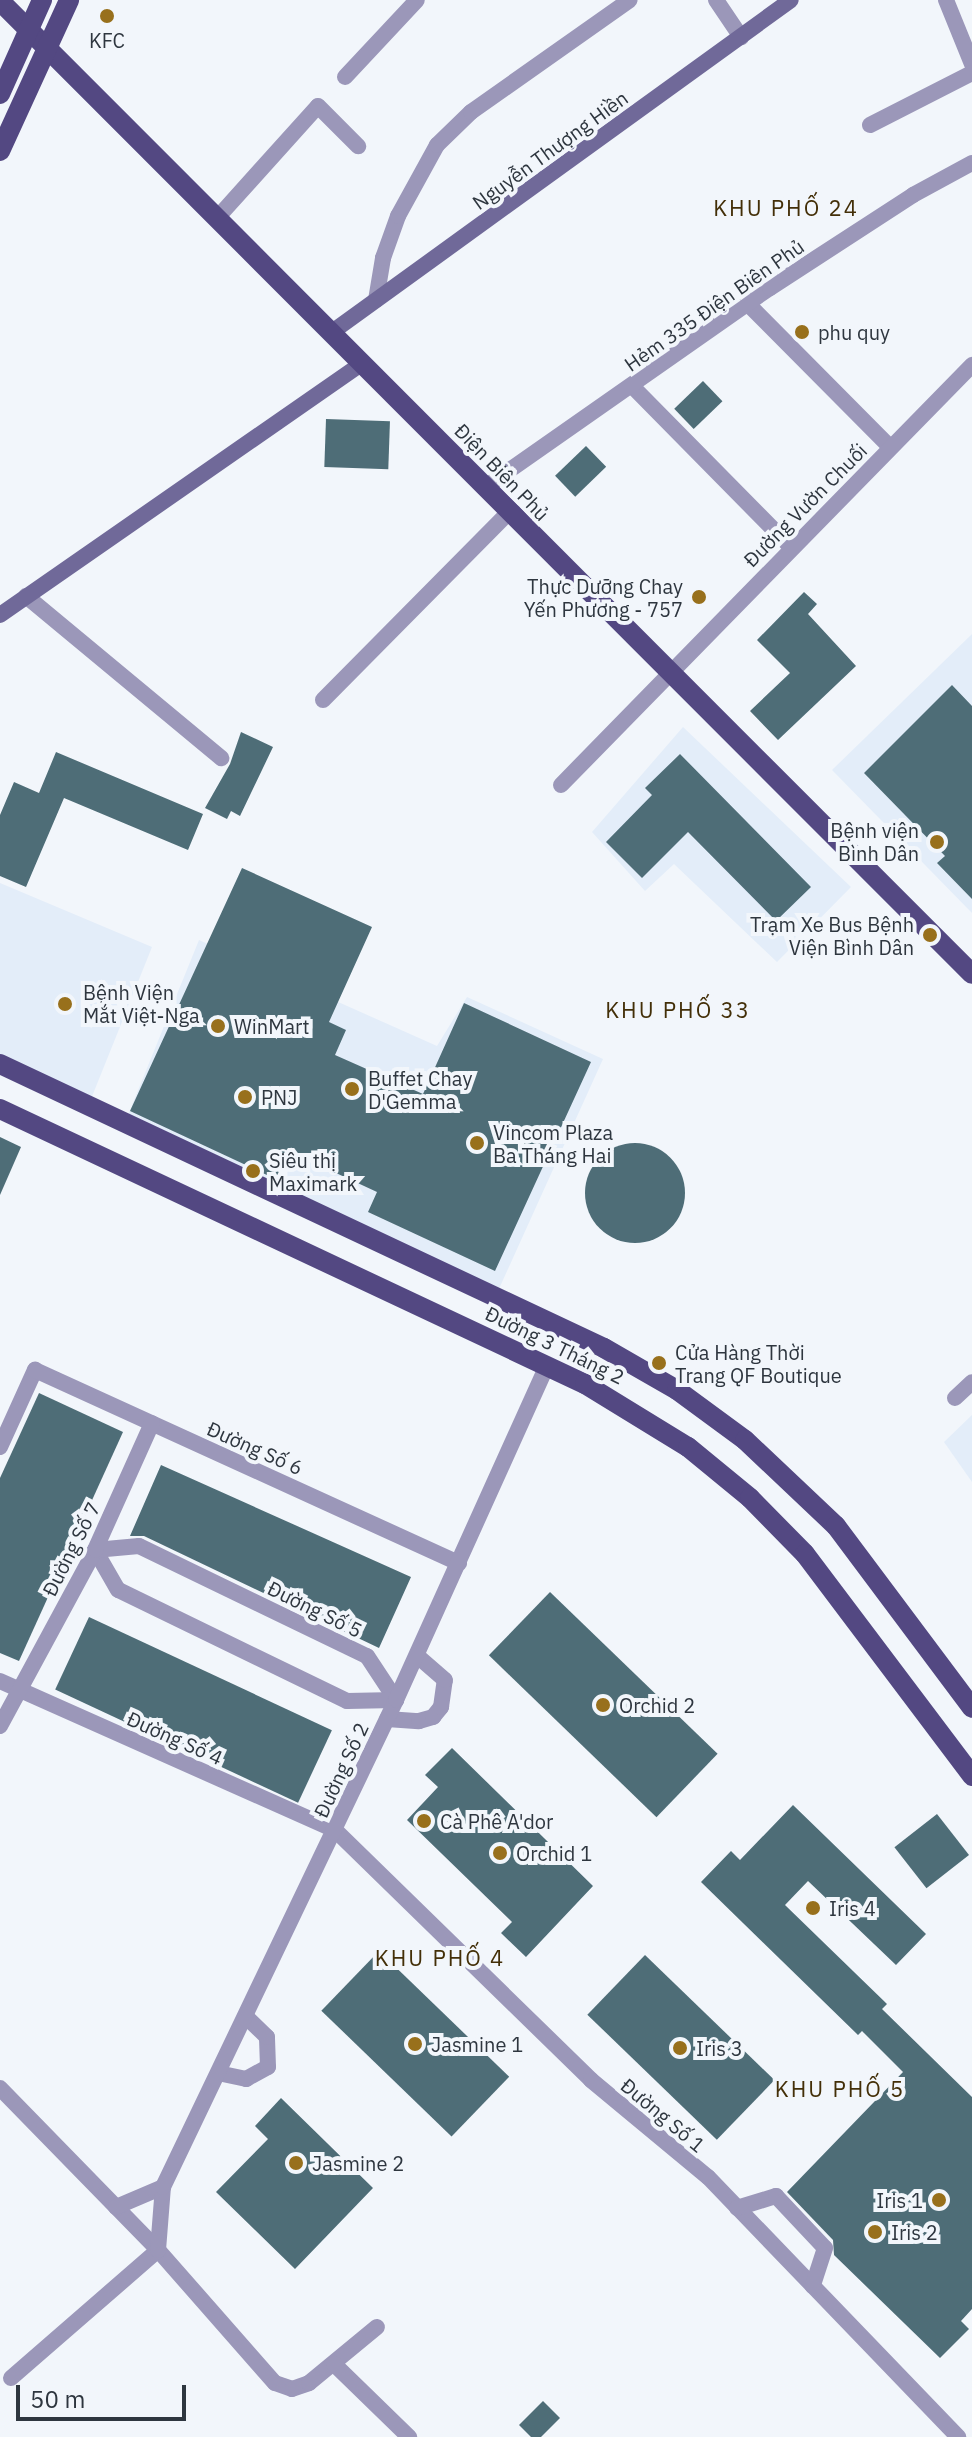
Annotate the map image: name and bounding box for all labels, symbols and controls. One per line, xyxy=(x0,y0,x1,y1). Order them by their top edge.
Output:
marker: KFC xyxy=(98,7,116,25)
place label: KFC xyxy=(89,28,125,52)
street label: Nguyễn Thượng Hiền xyxy=(468,86,632,214)
district label: KHU PHỐ 24 xyxy=(713,195,859,221)
street label: Hẻm 335 Điện Biên Phủ xyxy=(620,234,808,376)
place label: phu quy xyxy=(818,320,890,344)
marker: phu quy xyxy=(793,323,811,341)
street label: Điện Biên Phủ xyxy=(450,419,554,525)
street label: Đường Vườn Chuối xyxy=(738,438,872,572)
place label: Thực Dưỡng Chay Yến Phương - 757 xyxy=(524,574,683,621)
marker: Thực Dưỡng Chay Yến Phương - 757 xyxy=(690,588,708,606)
place label: Bệnh viện Bình Dân xyxy=(830,818,919,865)
marker: Bệnh viện Bình Dân xyxy=(926,831,948,853)
place label: Trạm Xe Bus Bệnh Viện Bình Dân xyxy=(750,912,914,959)
marker: Trạm Xe Bus Bệnh Viện Bình Dân xyxy=(921,926,939,944)
place label: Bệnh Viện Mắt Việt-Nga xyxy=(83,980,200,1027)
marker: Bệnh Viện Mắt Việt-Nga xyxy=(54,993,76,1015)
district label: KHU PHỐ 33 xyxy=(605,997,751,1023)
place label: WinMart xyxy=(234,1014,310,1038)
marker: WinMart xyxy=(209,1017,227,1035)
place label: Buffet Chay D'Gemma xyxy=(368,1066,472,1113)
marker: Buffet Chay D'Gemma xyxy=(343,1080,361,1098)
place label: PNJ xyxy=(261,1085,297,1109)
marker: PNJ xyxy=(236,1088,254,1106)
place label: Vincom Plaza Ba Tháng Hai xyxy=(493,1120,613,1167)
marker: Vincom Plaza Ba Tháng Hai xyxy=(468,1134,486,1152)
place label: Siêu thị Maximark xyxy=(269,1148,357,1195)
marker: Siêu thị Maximark xyxy=(244,1162,262,1180)
street label: Đường 3 Tháng 2 xyxy=(482,1301,628,1389)
place label: Cửa Hàng Thời Trang QF Boutique xyxy=(675,1340,842,1387)
marker: Cửa Hàng Thời Trang QF Boutique xyxy=(650,1354,668,1372)
street label: Đường Số 6 xyxy=(203,1416,307,1480)
street label: Đường Số 7 xyxy=(37,1498,105,1600)
street label: Đường Số 5 xyxy=(264,1576,366,1642)
place label: Orchid 2 xyxy=(619,1693,695,1717)
marker: Orchid 2 xyxy=(594,1696,612,1714)
street label: Đường Số 4 xyxy=(123,1706,227,1770)
street label: Đường Số 2 xyxy=(309,1719,373,1821)
place label: Cà Phê A'dor xyxy=(440,1809,553,1833)
marker: Cà Phê A'dor xyxy=(415,1812,433,1830)
place label: Orchid 1 xyxy=(516,1841,592,1865)
marker: Orchid 1 xyxy=(491,1844,509,1862)
place label: Iris 4 xyxy=(829,1896,876,1920)
marker: Iris 4 xyxy=(804,1899,822,1917)
district label: KHU PHỐ 4 xyxy=(375,1945,505,1971)
place label: Jasmine 1 xyxy=(431,2032,523,2056)
marker: Jasmine 1 xyxy=(406,2035,424,2053)
place label: Iris 3 xyxy=(696,2036,743,2060)
marker: Iris 3 xyxy=(671,2039,689,2057)
street label: Đường Số 1 xyxy=(616,2073,710,2157)
district label: KHU PHỐ 5 xyxy=(775,2076,905,2102)
place label: Jasmine 2 xyxy=(312,2151,404,2175)
marker: Jasmine 2 xyxy=(287,2154,305,2172)
place label: Iris 1 xyxy=(876,2188,923,2212)
marker: Iris 1 xyxy=(930,2191,948,2209)
place label: Iris 2 xyxy=(891,2220,938,2244)
marker: Iris 2 xyxy=(866,2223,884,2241)
scale bar xyxy=(20,2369,190,2419)
text: 50 m xyxy=(30,2383,85,2415)

